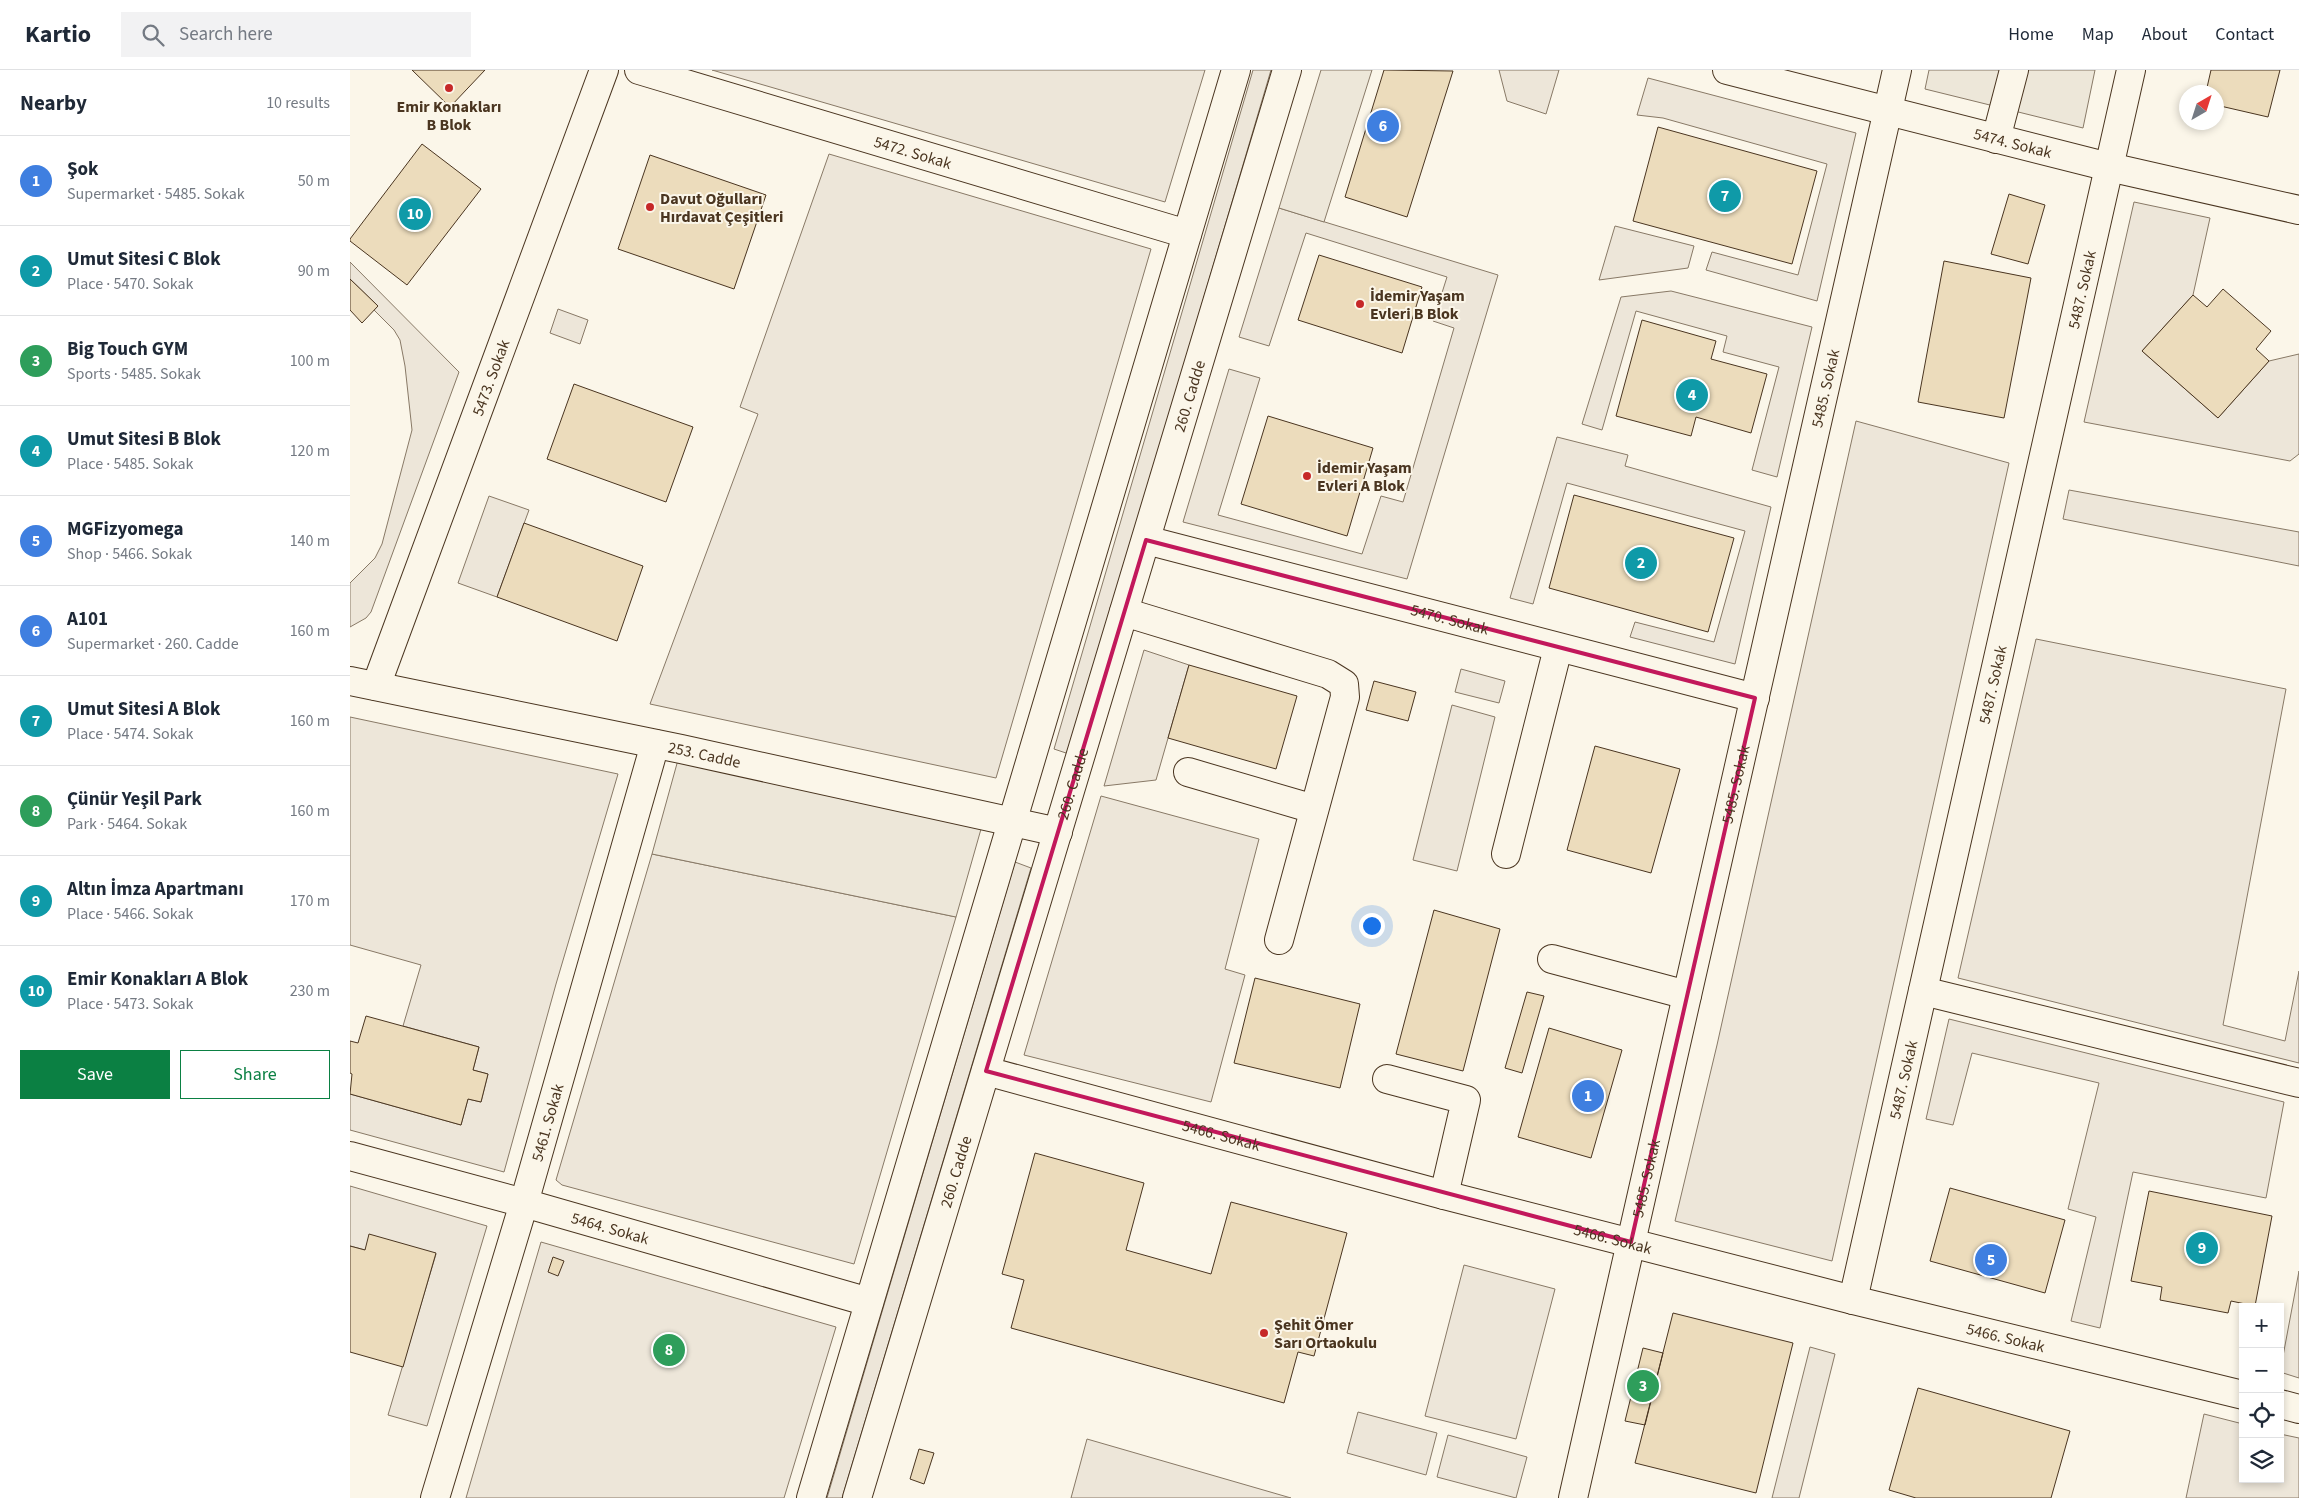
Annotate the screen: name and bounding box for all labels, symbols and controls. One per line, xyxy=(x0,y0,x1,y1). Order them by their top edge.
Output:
search box xyxy=(121,12,471,57)
text: Kartio xyxy=(25,17,91,52)
icon: search xyxy=(139,21,167,49)
text: Search here xyxy=(179,21,273,48)
text: Home xyxy=(2008,22,2054,47)
text: Map xyxy=(2082,22,2114,47)
text: About xyxy=(2142,22,2187,47)
text: Contact xyxy=(2215,22,2274,47)
marker: Emir Konakları B Blok xyxy=(443,82,455,94)
north arrow xyxy=(2179,85,2224,130)
text: Nearby xyxy=(20,88,87,118)
text: 10 results xyxy=(266,92,330,114)
place label: Emir Konakları B Blok xyxy=(396,96,502,136)
pin: 6 xyxy=(1367,107,1399,145)
street label: 5474. Sokak xyxy=(1971,123,2054,164)
street label: 5472. Sokak xyxy=(871,131,954,175)
text: Şok xyxy=(67,156,99,183)
text: 1 xyxy=(32,170,40,192)
text: 50 m xyxy=(298,170,330,192)
pin: 7 xyxy=(1709,177,1741,215)
text: Supermarket · 5485. Sokak xyxy=(67,183,245,205)
place label: Davut Oğulları Hırdavat Çeşitleri xyxy=(660,188,783,228)
pin: 10 xyxy=(399,195,431,233)
marker: Davut Oğulları Hırdavat Çeşitleri xyxy=(644,201,656,213)
text: Umut Sitesi C Blok xyxy=(67,246,221,273)
street label: 5487. Sokak xyxy=(2063,248,2102,331)
text: 2 xyxy=(32,260,40,282)
text: 90 m xyxy=(298,260,330,282)
text: Place · 5470. Sokak xyxy=(67,273,193,295)
place label: İdemir Yaşam Evleri B Blok xyxy=(1370,285,1465,325)
marker: İdemir Yaşam Evleri B Blok xyxy=(1354,298,1366,310)
text: Big Touch GYM xyxy=(67,336,188,363)
street label: 5473. Sokak xyxy=(467,336,515,419)
street label: 5485. Sokak xyxy=(1806,347,1845,430)
text: 3 xyxy=(32,350,40,372)
text: 100 m xyxy=(290,350,330,372)
street label: 260. Cadde xyxy=(1169,358,1211,435)
text: Sports · 5485. Sokak xyxy=(67,363,201,385)
pin: 4 xyxy=(1676,376,1708,414)
text: Umut Sitesi B Blok xyxy=(67,426,221,453)
text: 4 xyxy=(32,440,40,462)
text: 120 m xyxy=(290,440,330,462)
text: Place · 5485. Sokak xyxy=(67,453,193,475)
place label: İdemir Yaşam Evleri A Blok xyxy=(1317,457,1412,497)
marker: İdemir Yaşam Evleri A Blok xyxy=(1301,470,1313,482)
text: MGFizyomega xyxy=(67,516,183,543)
text: 5 xyxy=(32,530,40,552)
text: 140 m xyxy=(290,530,330,552)
text: Shop · 5466. Sokak xyxy=(67,543,192,565)
pin: 2 xyxy=(1625,544,1657,582)
street label: 5470. Sokak xyxy=(1408,599,1491,641)
text: A101 xyxy=(67,606,108,633)
text: 6 xyxy=(32,620,40,642)
text: 160 m xyxy=(290,620,330,642)
text: Supermarket · 260. Cadde xyxy=(67,633,239,655)
street label: 5487. Sokak xyxy=(1974,643,2013,726)
text: Umut Sitesi A Blok xyxy=(67,696,220,723)
text: 7 xyxy=(32,710,40,732)
text: 160 m xyxy=(290,710,330,732)
text: Place · 5474. Sokak xyxy=(67,723,193,745)
street label: 253. Cadde xyxy=(666,737,743,774)
street label: 5485. Sokak xyxy=(1716,743,1756,826)
street label: 260. Cadde xyxy=(1052,745,1094,823)
text: Çünür Yeşil Park xyxy=(67,786,202,813)
text: 8 xyxy=(32,800,40,822)
text: 160 m xyxy=(290,800,330,822)
text: Park · 5464. Sokak xyxy=(67,813,187,835)
text: Altın İmza Apartmanı xyxy=(67,876,244,903)
text: 9 xyxy=(32,890,40,912)
text: 170 m xyxy=(290,890,330,912)
text: Place · 5466. Sokak xyxy=(67,903,193,925)
your location xyxy=(1359,913,1385,939)
text: Emir Konakları A Blok xyxy=(67,966,248,993)
text: 10 xyxy=(28,980,44,1002)
text: 230 m xyxy=(290,980,330,1002)
text: Place · 5473. Sokak xyxy=(67,993,193,1015)
street label: 5487. Sokak xyxy=(1884,1038,1923,1121)
button: Save xyxy=(20,1050,170,1099)
button: Share xyxy=(180,1050,330,1099)
pin: 1 xyxy=(1572,1077,1604,1115)
street label: 5461. Sokak xyxy=(526,1081,570,1164)
street label: 5466. Sokak xyxy=(1180,1115,1263,1157)
street label: 260. Cadde xyxy=(935,1133,977,1210)
street label: 5485. Sokak xyxy=(1627,1137,1666,1220)
street label: 5464. Sokak xyxy=(569,1207,652,1250)
street label: 5466. Sokak xyxy=(1571,1219,1654,1260)
pin: 9 xyxy=(2186,1229,2218,1267)
pin: 5 xyxy=(1975,1241,2007,1279)
map controls xyxy=(2239,1303,2284,1483)
button: + xyxy=(2239,1303,2284,1348)
place label: Şehit Ömer Sarı Ortaokulu xyxy=(1274,1314,1377,1354)
street label: 5466. Sokak xyxy=(1964,1318,2047,1358)
marker: Şehit Ömer Sarı Ortaokulu xyxy=(1258,1327,1270,1339)
pin: 8 xyxy=(653,1331,685,1369)
button: − xyxy=(2239,1348,2284,1393)
pin: 3 xyxy=(1627,1367,1659,1405)
button: locate xyxy=(2239,1393,2284,1438)
button: layers xyxy=(2239,1438,2284,1483)

